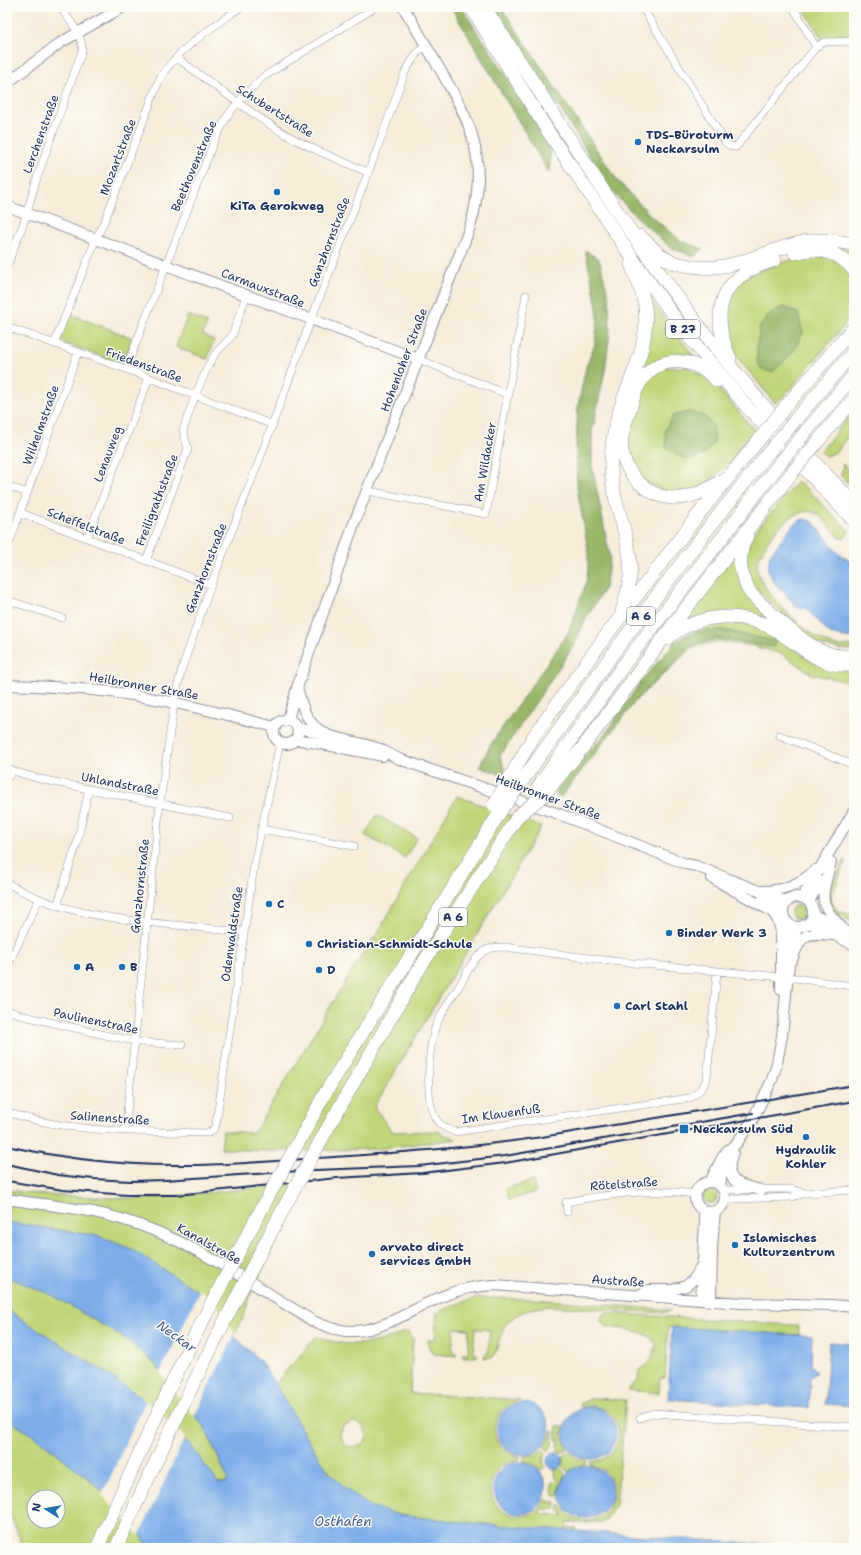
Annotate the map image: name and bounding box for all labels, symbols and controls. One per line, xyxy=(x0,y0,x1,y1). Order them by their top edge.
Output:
street label: Schubertstraße xyxy=(233,81,317,141)
street label: Lerchenstraße xyxy=(19,92,63,176)
street label: Mozartstraße xyxy=(96,116,140,198)
street label: Beethovenstraße xyxy=(168,118,221,214)
place label: TDS-Büroturm Neckarsulm xyxy=(646,127,734,157)
marker: TDS-Büroturm Neckarsulm xyxy=(633,137,643,147)
marker: KiTa Gerokweg xyxy=(272,187,282,197)
street label: Ganzhornstraße xyxy=(304,194,354,289)
place label: KiTa Gerokweg xyxy=(230,198,324,214)
street label: Carmauxstraße xyxy=(219,265,307,311)
street label: Hohenloher Straße xyxy=(377,306,431,414)
road number: B 27 xyxy=(666,320,700,338)
street label: Friedenstraße xyxy=(103,344,185,386)
street label: Wilhelmstraße xyxy=(19,383,63,467)
street label: Am Wildacker xyxy=(470,420,500,503)
street label: Lenauweg xyxy=(90,424,126,484)
street label: Freiligrathstraße xyxy=(132,451,182,548)
street label: Scheffelstraße xyxy=(44,504,128,548)
street label: Ganzhornstraße xyxy=(181,520,231,615)
road number: A 6 xyxy=(627,607,655,625)
street label: Heilbronner Straße xyxy=(88,668,200,704)
street label: Uhlandstraße xyxy=(80,769,161,799)
street label: Heilbronner Straße xyxy=(493,770,603,824)
street label: Ganzhornstraße xyxy=(127,838,153,934)
street label: Odenwaldstraße xyxy=(217,885,247,983)
place label: C xyxy=(277,896,284,912)
marker: C xyxy=(264,899,274,909)
road number: A 6 xyxy=(439,908,467,926)
place label: Binder Werk 3 xyxy=(677,925,767,941)
marker: Binder Werk 3 xyxy=(664,928,674,938)
place label: Christian-Schmidt-Schule xyxy=(317,936,473,952)
marker: Christian-Schmidt-Schule xyxy=(304,939,314,949)
place label: A xyxy=(85,959,94,975)
place label: B xyxy=(130,959,138,975)
marker: A xyxy=(72,962,82,972)
marker: B xyxy=(117,962,127,972)
place label: D xyxy=(327,962,335,978)
marker: D xyxy=(314,965,324,975)
place label: Carl Stahl xyxy=(625,998,688,1014)
marker: Carl Stahl xyxy=(612,1001,622,1011)
street label: Paulinenstraße xyxy=(52,1004,140,1038)
street label: Im Klauenfuß xyxy=(461,1101,541,1127)
street label: Salinenstraße xyxy=(70,1107,151,1129)
place label: Neckarsulm Süd xyxy=(693,1121,793,1137)
marker: Neckarsulm Süd xyxy=(678,1123,690,1135)
marker: Hydraulik Kohler xyxy=(801,1132,811,1142)
place label: Hydraulik Kohler xyxy=(776,1142,837,1172)
street label: Rötelstraße xyxy=(589,1174,659,1194)
street label: Kanalstraße xyxy=(174,1220,244,1268)
place label: Islamisches Kulturzentrum xyxy=(743,1230,835,1260)
place label: arvato direct services GmbH xyxy=(380,1239,472,1269)
marker: Islamisches Kulturzentrum xyxy=(730,1240,740,1250)
marker: arvato direct services GmbH xyxy=(367,1249,377,1259)
street label: Austraße xyxy=(591,1271,645,1291)
water label: Neckar xyxy=(154,1316,200,1357)
north arrow xyxy=(26,1489,66,1529)
text: N xyxy=(28,1501,45,1513)
water label: Osthafen xyxy=(315,1513,371,1530)

